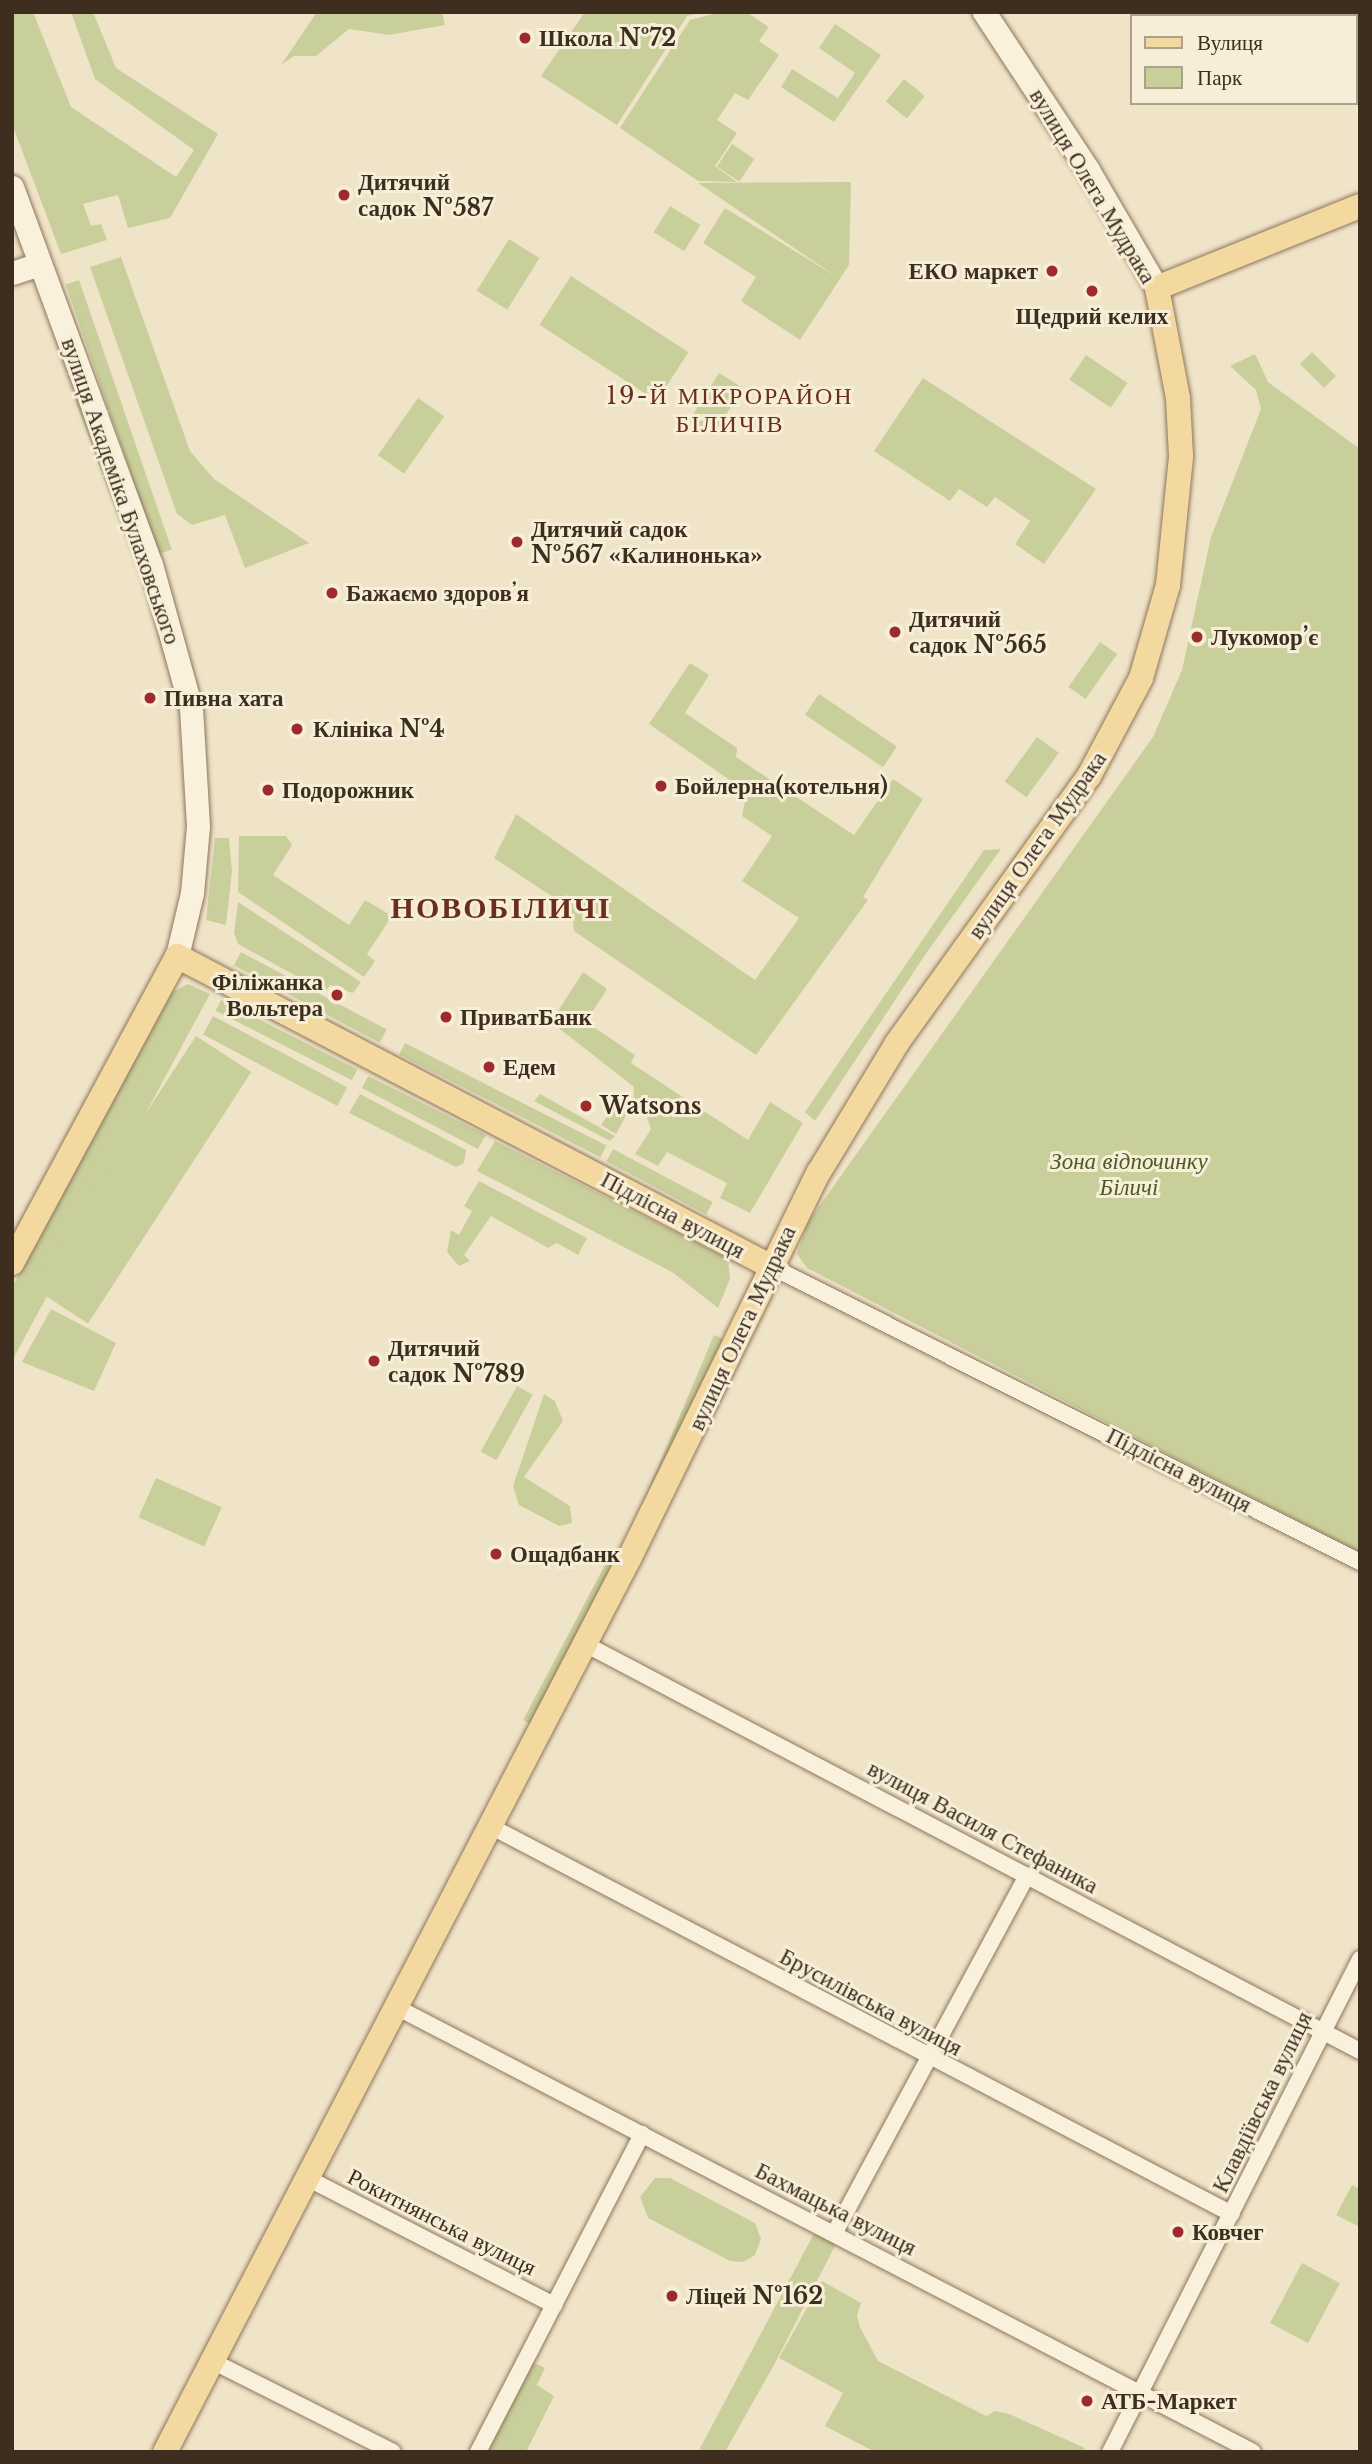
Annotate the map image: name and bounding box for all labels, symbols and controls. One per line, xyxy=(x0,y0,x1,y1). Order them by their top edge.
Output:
legend xyxy=(1130,14,1358,105)
place label: Школа №72 xyxy=(539,24,676,52)
marker: Школа №72 xyxy=(517,30,533,46)
text: Вулиця xyxy=(1197,30,1263,56)
text: Парк xyxy=(1197,65,1242,91)
street label: вулиця Олега Мудрака xyxy=(1024,83,1162,289)
place label: Дитячий садок №587 xyxy=(358,168,493,222)
marker: Дитячий садок №587 xyxy=(336,187,352,203)
place label: ЕКО маркет xyxy=(909,257,1038,285)
marker: ЕКО маркет xyxy=(1044,263,1060,279)
marker: Щедрий келих xyxy=(1084,283,1100,299)
place label: Щедрий келих xyxy=(1016,302,1168,330)
street label: вулиця Академіка Булаховського xyxy=(56,334,186,648)
district label: 19-Й МІКРОРАЙОН БІЛИЧІВ xyxy=(608,382,852,438)
place label: Дитячий садок №567 «Калинонька» xyxy=(531,515,763,569)
marker: Дитячий садок №567 «Калинонька» xyxy=(509,534,525,550)
place label: Бажаємо здоровʼя xyxy=(346,579,529,607)
marker: Бажаємо здоровʼя xyxy=(324,585,340,601)
place label: Дитячий садок №565 xyxy=(909,605,1047,659)
place label: Лукомор’є xyxy=(1211,623,1318,651)
marker: Дитячий садок №565 xyxy=(887,624,903,640)
marker: Лукомор’є xyxy=(1189,629,1205,645)
place label: Пивна хата xyxy=(164,684,284,712)
marker: Пивна хата xyxy=(142,690,158,706)
place label: Клініка №4 xyxy=(313,715,445,743)
marker: Клініка №4 xyxy=(287,719,307,739)
street label: вулиця Олега Мудрака xyxy=(962,746,1112,944)
place label: Бойлерна(котельня) xyxy=(675,772,888,800)
place label: Подорожник xyxy=(282,776,414,804)
marker: Бойлерна(котельня) xyxy=(653,778,669,794)
marker: Подорожник xyxy=(260,782,276,798)
district label: НОВОБІЛИЧІ xyxy=(392,890,610,926)
place label: Філіжанка Вольтера xyxy=(212,968,323,1022)
marker: Філіжанка Вольтера xyxy=(329,987,345,1003)
place label: ПриватБанк xyxy=(460,1003,592,1031)
marker: ПриватБанк xyxy=(438,1009,454,1025)
place label: Едем xyxy=(503,1053,556,1081)
marker: Едем xyxy=(481,1059,497,1075)
place label: Watsons xyxy=(600,1092,702,1120)
marker: Watsons xyxy=(578,1098,594,1114)
park label: Зона відпочинку Біличі xyxy=(1050,1147,1208,1201)
street label: Підлісна вулиця xyxy=(596,1165,750,1265)
street label: вулиця Олега Мудрака xyxy=(682,1221,802,1435)
place label: Дитячий садок №789 xyxy=(388,1334,525,1388)
marker: Дитячий садок №789 xyxy=(366,1353,382,1369)
street label: Підлісна вулиця xyxy=(1102,1422,1256,1518)
place label: Ощадбанк xyxy=(510,1540,620,1568)
marker: Ощадбанк xyxy=(488,1546,504,1562)
street label: вулиця Василя Стефаника xyxy=(863,1755,1103,1899)
street label: Брусилівська вулиця xyxy=(775,1942,967,2062)
street label: Клавдіївська вулиця xyxy=(1206,2007,1318,2197)
street label: Бахмацька вулиця xyxy=(751,2156,921,2262)
street label: Рокитнянська вулиця xyxy=(343,2162,541,2282)
place label: Ковчег xyxy=(1192,2218,1264,2246)
marker: Ковчег xyxy=(1170,2224,1186,2240)
place label: Ліцей №162 xyxy=(686,2282,823,2310)
marker: Ліцей №162 xyxy=(664,2288,680,2304)
place label: АТБ-Маркет xyxy=(1101,2387,1237,2415)
marker: АТБ-Маркет xyxy=(1079,2393,1095,2409)

